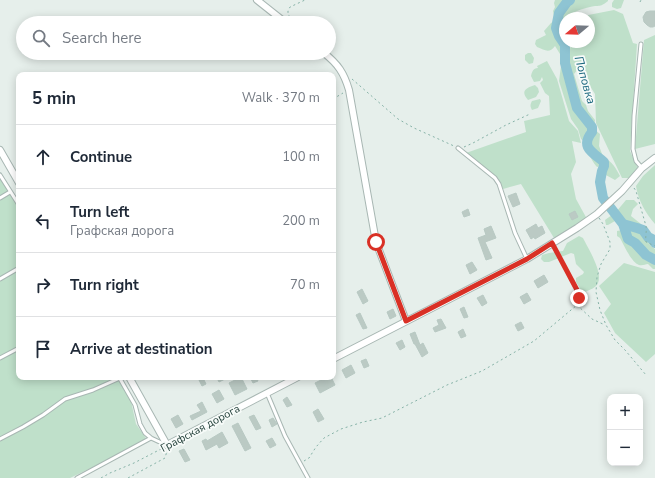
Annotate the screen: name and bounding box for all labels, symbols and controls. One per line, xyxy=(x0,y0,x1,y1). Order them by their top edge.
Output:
north arrow xyxy=(559,12,595,48)
search box xyxy=(16,16,336,60)
icon: search xyxy=(30,27,52,49)
text: Search here xyxy=(62,28,142,48)
water label: Поповка xyxy=(571,54,599,106)
text: 5 min xyxy=(32,87,76,110)
text: Walk · 370 m xyxy=(242,89,320,107)
icon: ahead xyxy=(32,146,54,168)
text: Continue xyxy=(70,147,132,167)
text: 100 m xyxy=(282,148,320,166)
text: Turn left xyxy=(70,202,129,222)
icon: left xyxy=(32,210,54,232)
text: 200 m xyxy=(282,212,320,230)
text: Графская дорога xyxy=(70,222,174,240)
route start xyxy=(367,233,385,251)
icon: right xyxy=(32,274,54,296)
text: Turn right xyxy=(70,275,139,295)
text: 70 m xyxy=(290,276,320,294)
route end xyxy=(570,289,588,307)
icon: arrive xyxy=(32,338,54,360)
text: Arrive at destination xyxy=(70,339,213,359)
map controls xyxy=(607,394,643,466)
button: + xyxy=(607,394,643,430)
street label: Графская дорога xyxy=(158,401,243,456)
button: − xyxy=(607,430,643,466)

